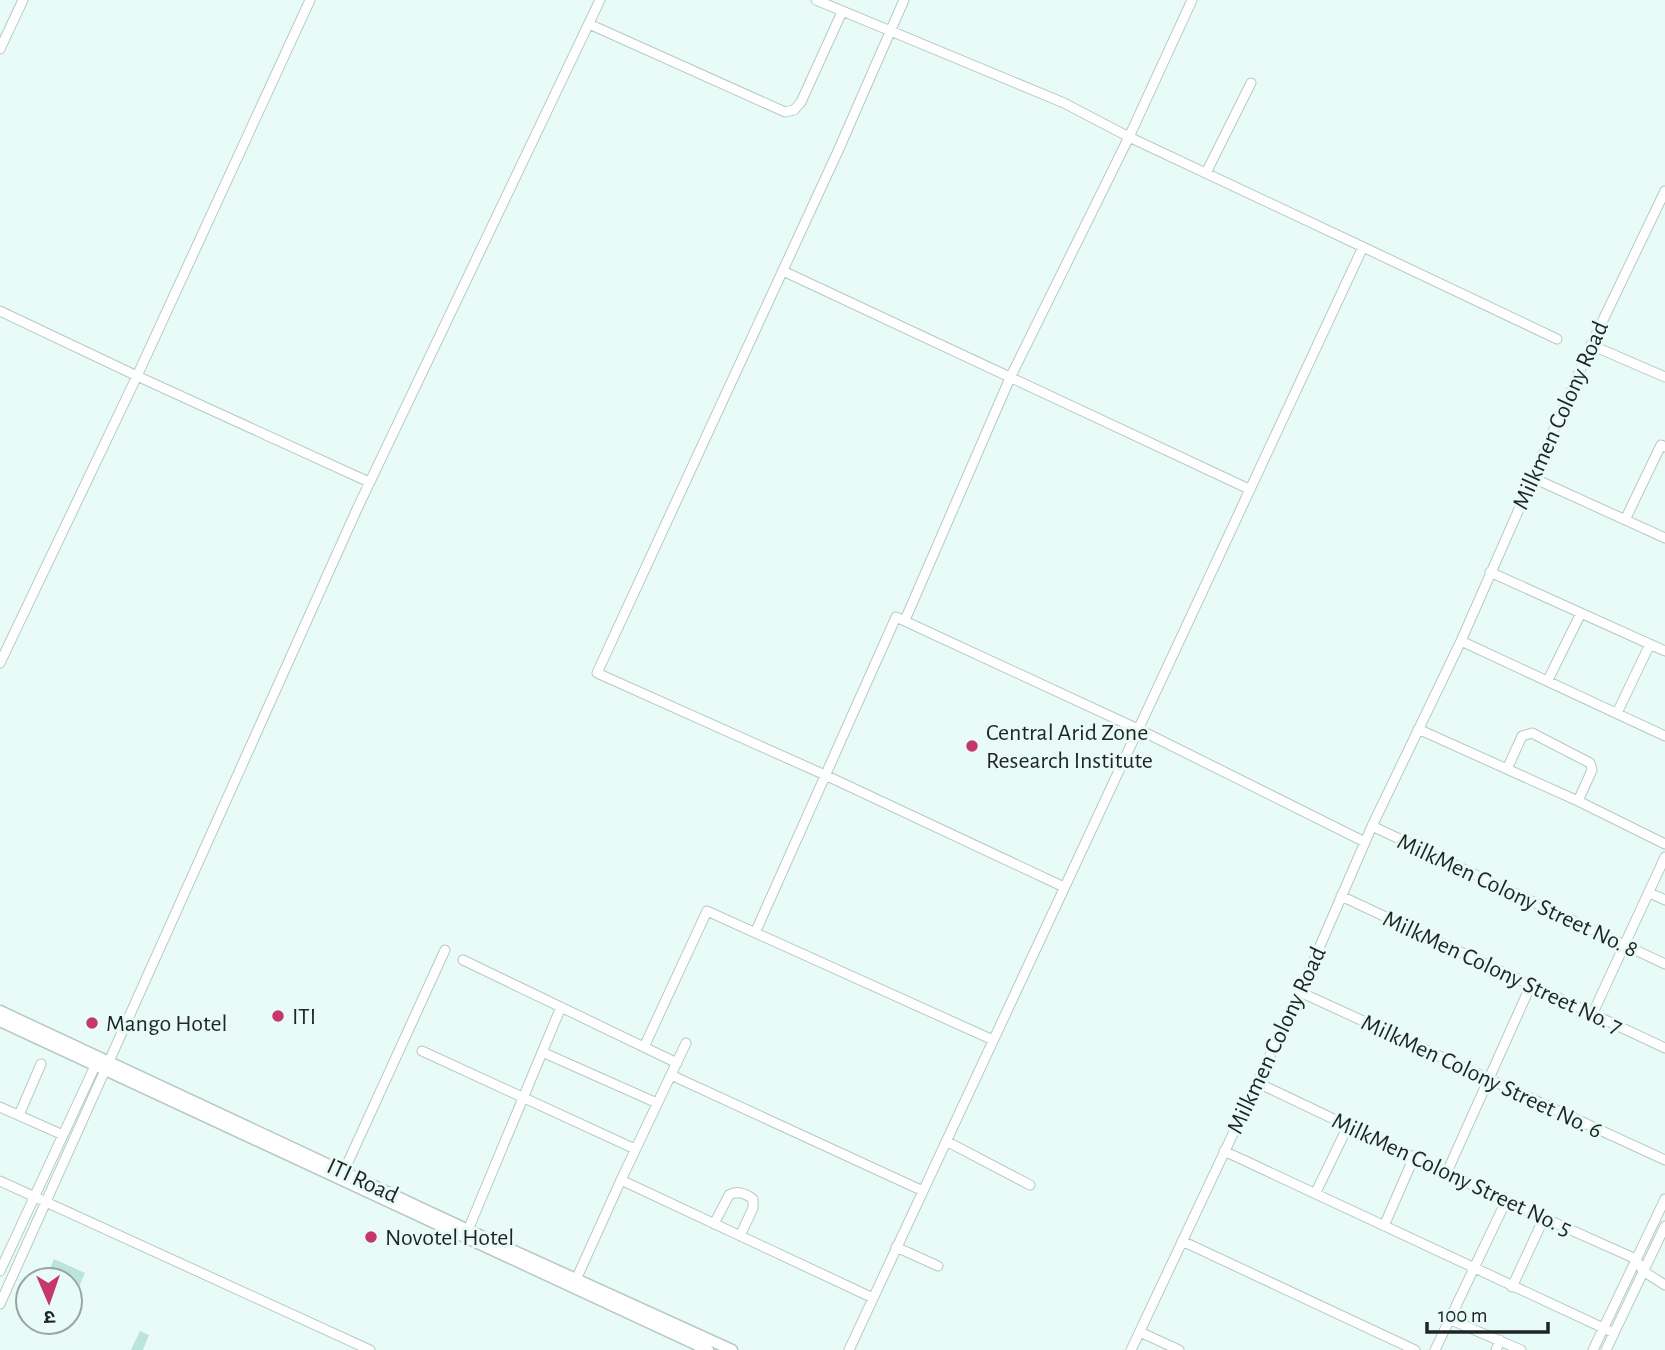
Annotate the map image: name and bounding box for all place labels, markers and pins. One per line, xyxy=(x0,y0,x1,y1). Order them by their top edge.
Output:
place label: Central Arid Zone Research Institute xyxy=(986,721,1153,773)
marker: Central Arid Zone Research Institute xyxy=(964,738,980,754)
place label: ITI xyxy=(292,1005,316,1029)
marker: ITI xyxy=(270,1008,286,1024)
place label: Mango Hotel xyxy=(106,1012,227,1036)
marker: Mango Hotel xyxy=(84,1015,100,1031)
place label: Novotel Hotel xyxy=(385,1226,514,1250)
marker: Novotel Hotel xyxy=(363,1229,379,1245)

